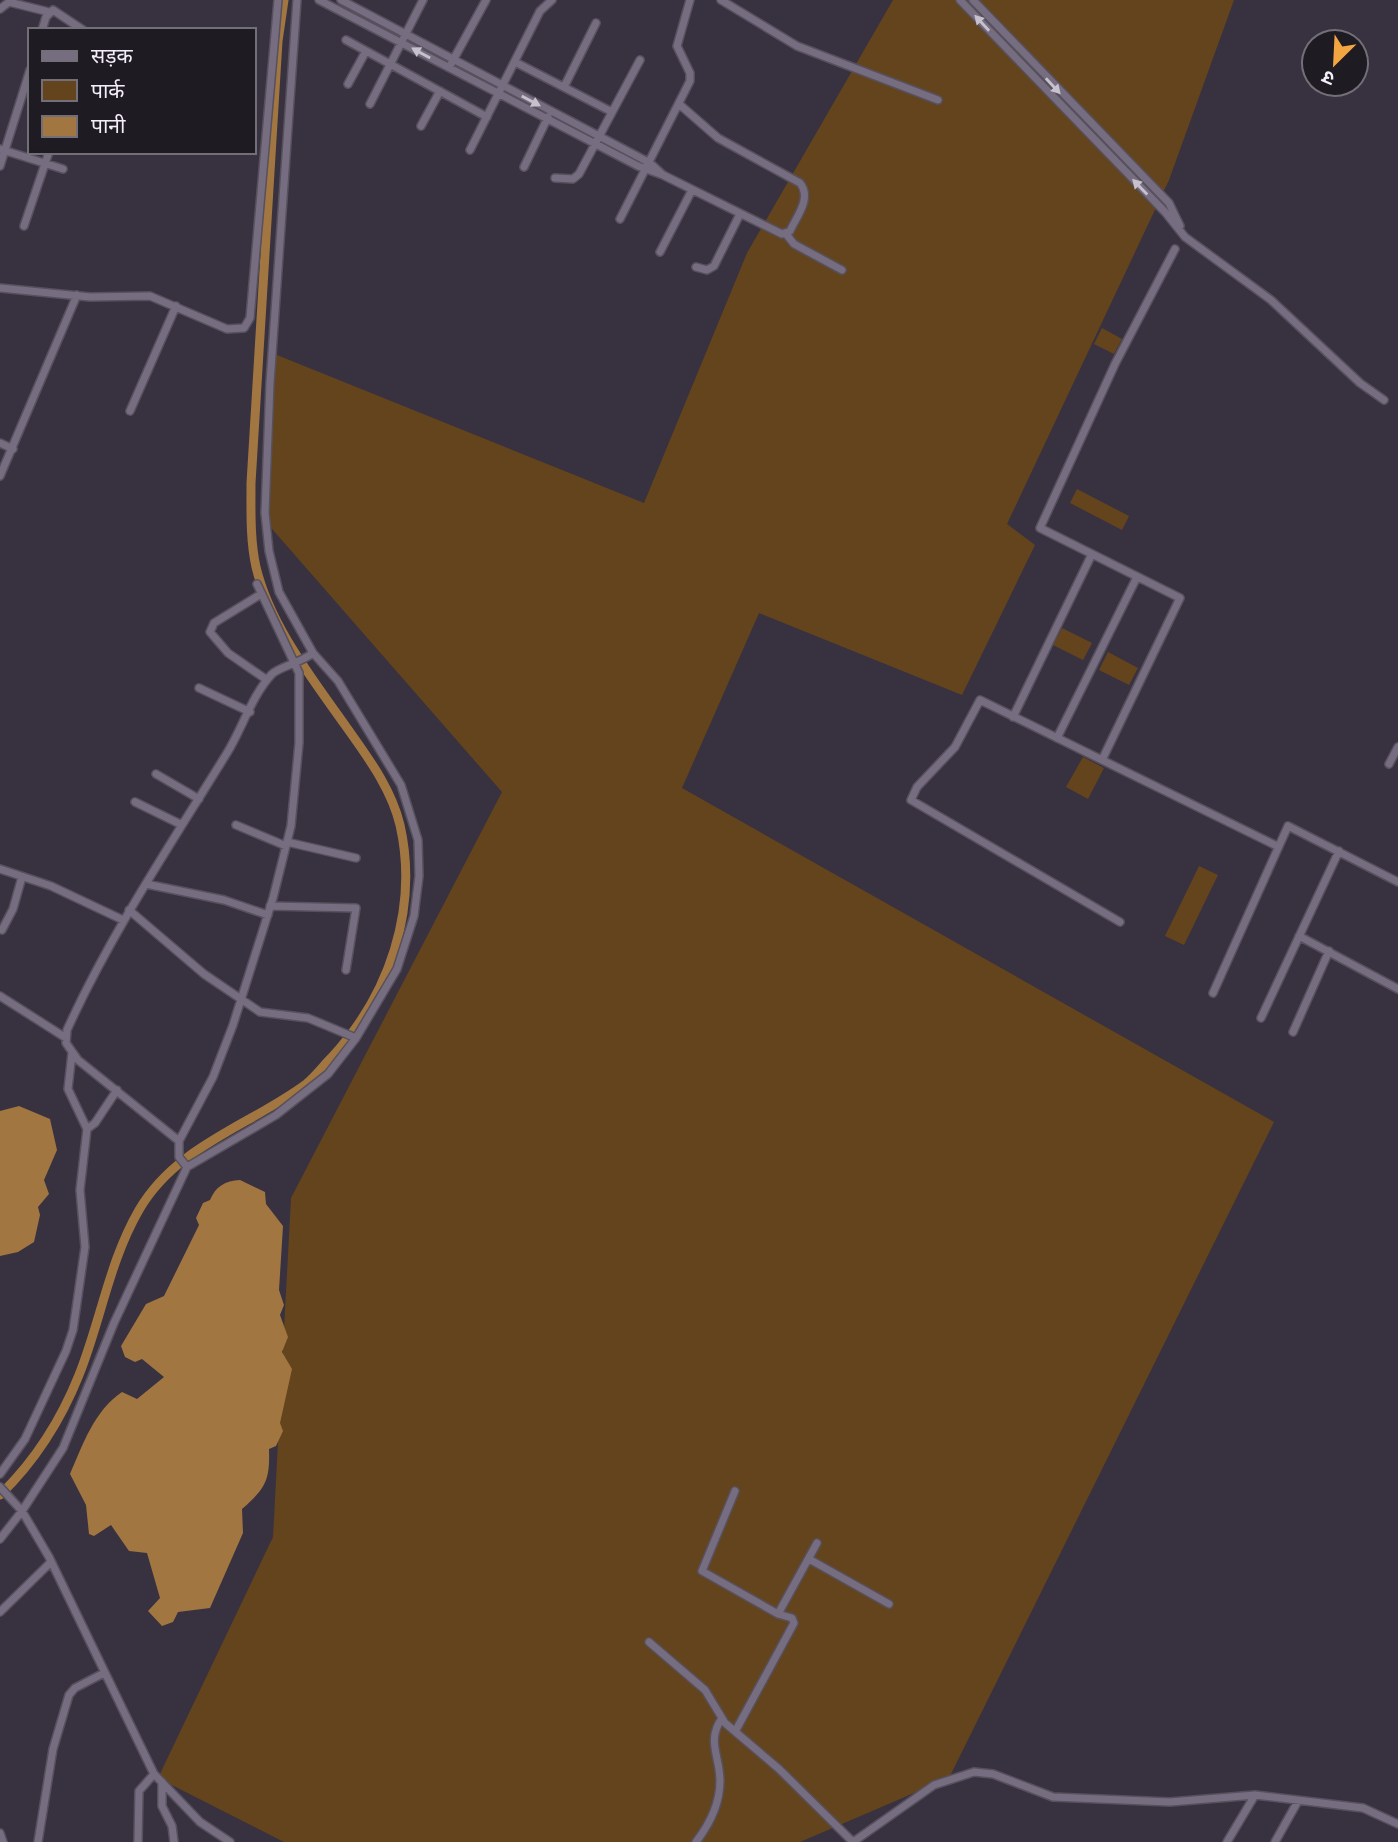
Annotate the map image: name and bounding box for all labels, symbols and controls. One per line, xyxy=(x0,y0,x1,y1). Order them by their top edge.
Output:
one-way arrow xyxy=(974,15,990,32)
legend xyxy=(28,28,256,154)
north arrow xyxy=(1300,28,1370,98)
text: सड़क xyxy=(91,41,133,69)
one-way arrow xyxy=(412,47,431,59)
text: उ xyxy=(1317,64,1338,93)
text: पार्क xyxy=(91,76,125,104)
one-way arrow xyxy=(1045,77,1061,95)
one-way arrow xyxy=(522,94,542,106)
text: पानी xyxy=(91,111,126,139)
one-way arrow xyxy=(1132,179,1148,196)

